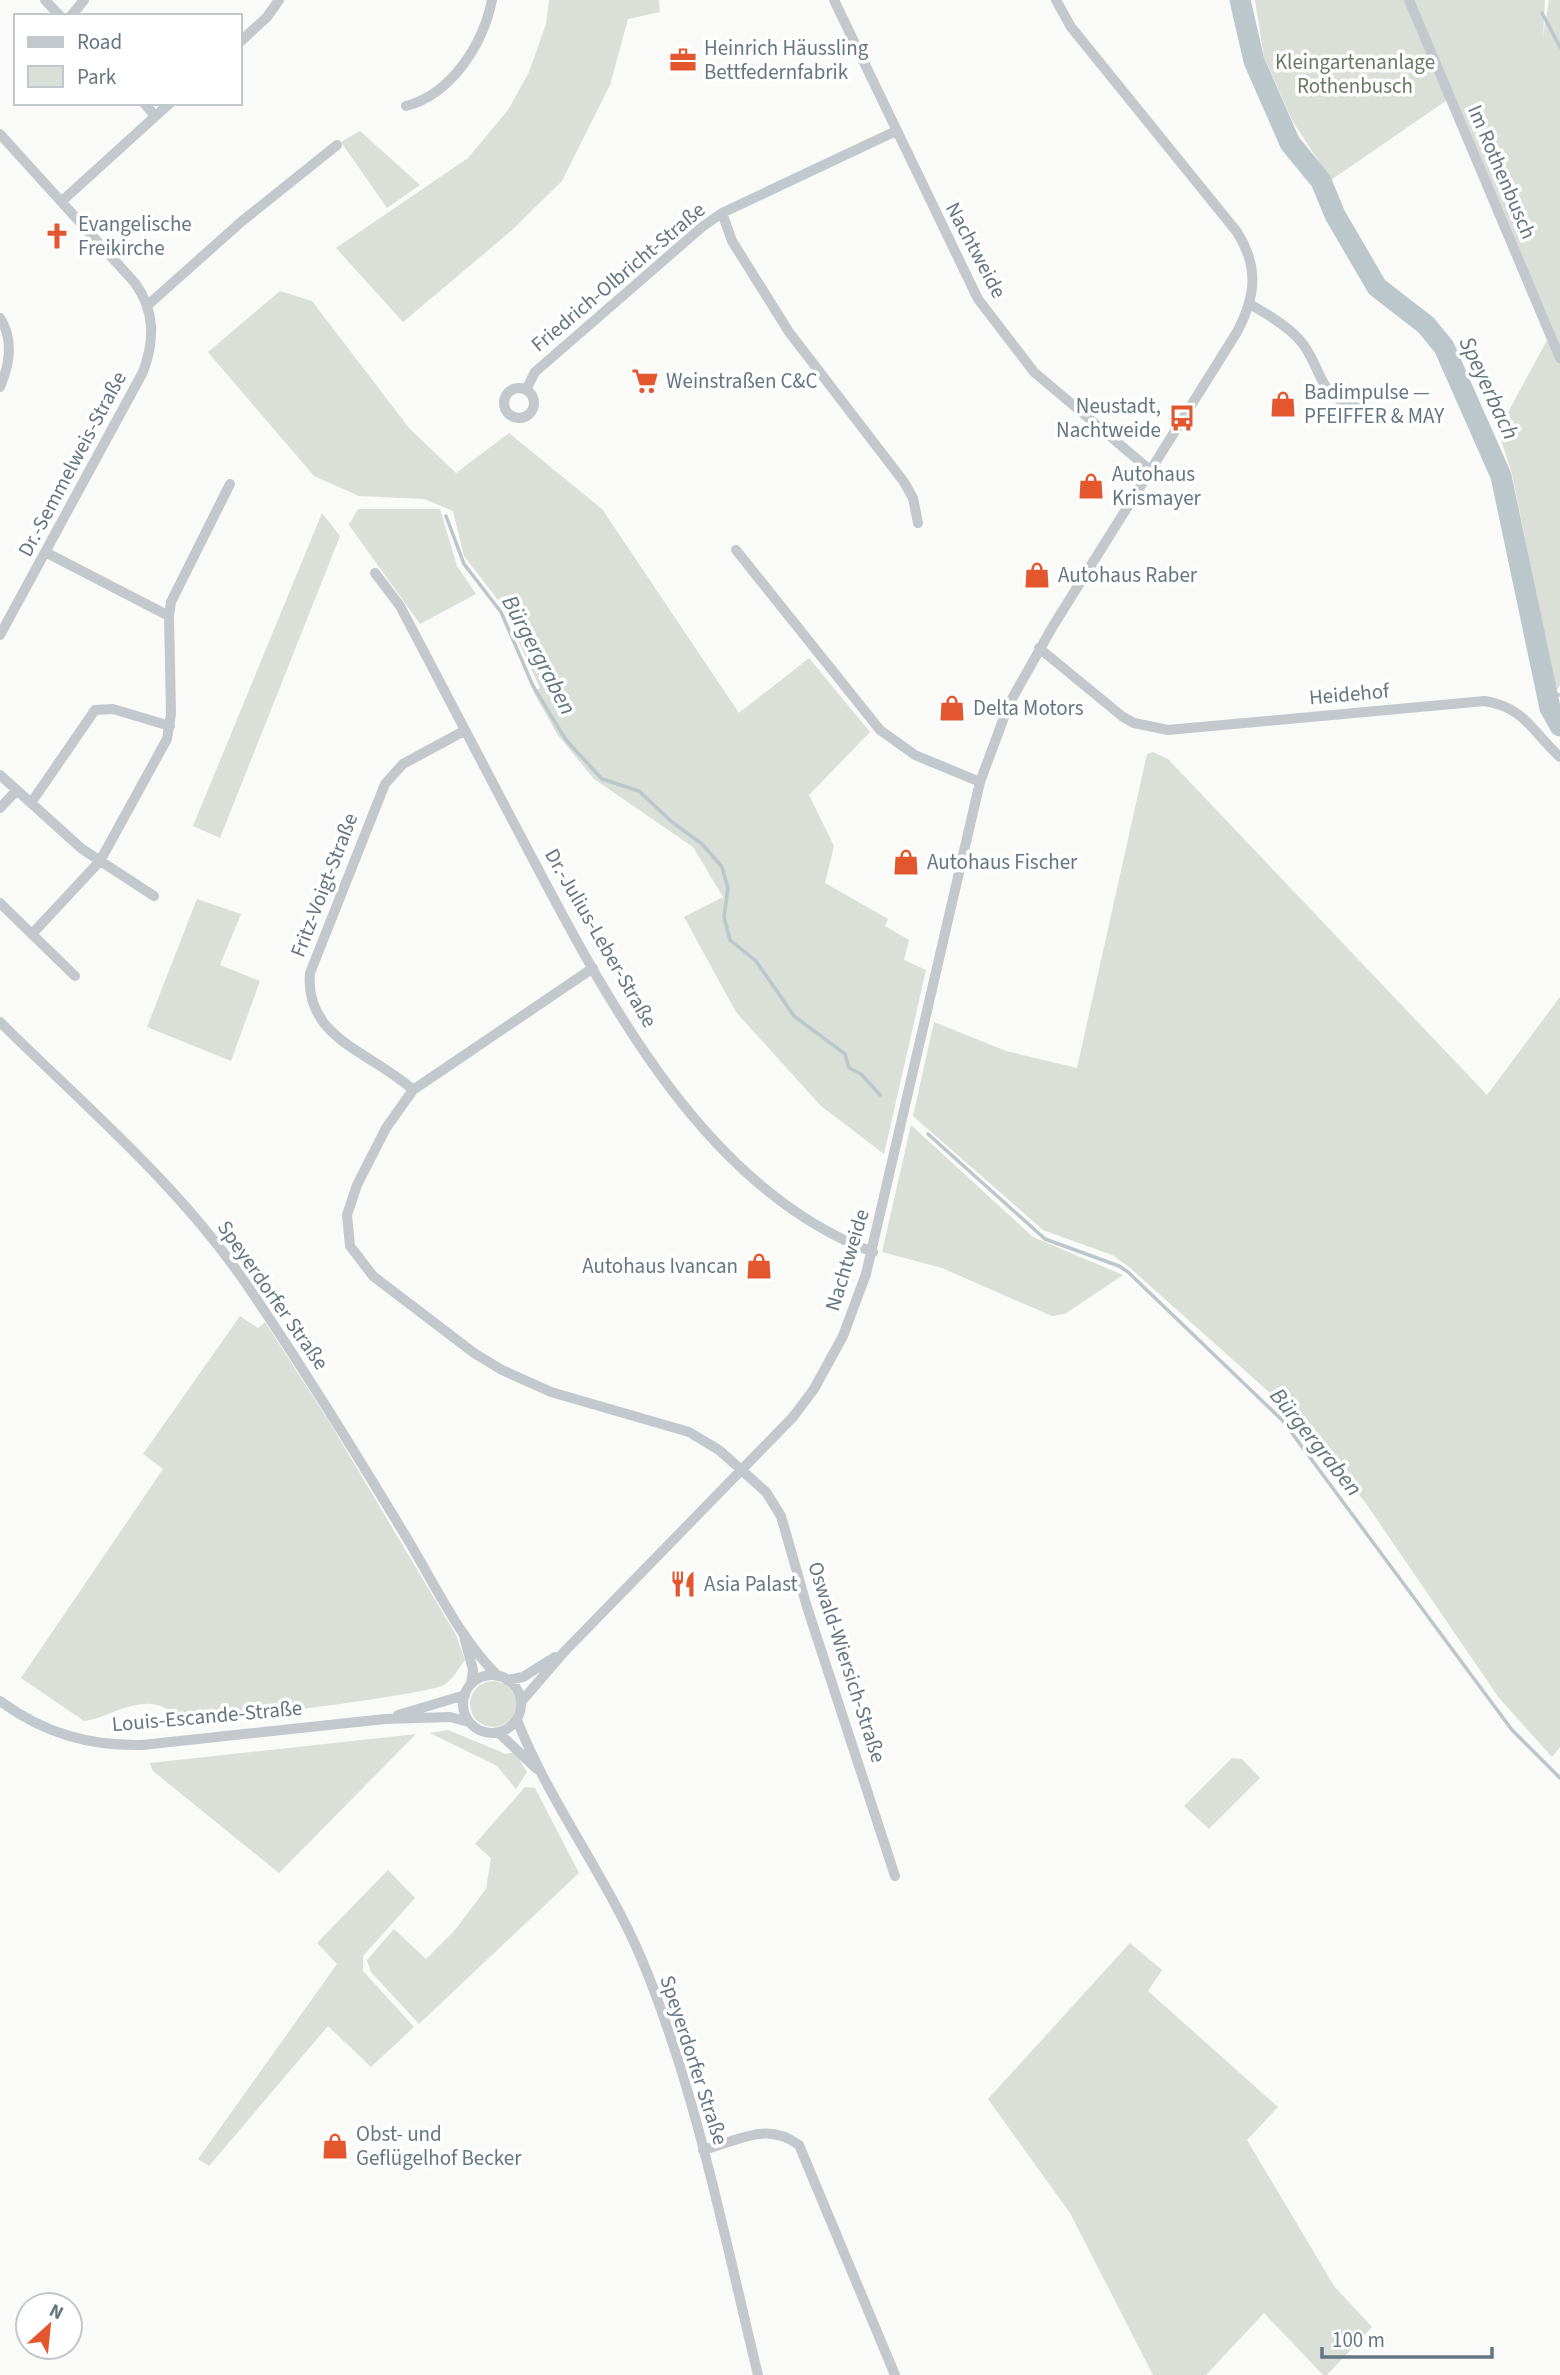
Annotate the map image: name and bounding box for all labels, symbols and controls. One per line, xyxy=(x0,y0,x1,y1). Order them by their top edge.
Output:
legend xyxy=(14,14,242,105)
text: Road xyxy=(77,27,122,57)
place label: Heinrich Häussling Bettfedernfabrik xyxy=(704,33,869,87)
office icon: Heinrich Häussling Bettfedernfabrik xyxy=(668,45,698,75)
park label: Kleingartenanlage Rothenbusch xyxy=(1275,47,1435,101)
text: Park xyxy=(77,62,117,92)
street label: Im Rothenbusch xyxy=(1460,100,1544,244)
street label: Friedrich-Olbricht-Straße xyxy=(524,195,712,359)
street label: Nachtweide xyxy=(938,197,1014,303)
place label: Evangelische Freikirche xyxy=(78,209,192,263)
church icon: Evangelische Freikirche xyxy=(42,221,72,251)
water label: Speyerbach xyxy=(1451,331,1527,445)
street label: Dr.-Semmelweis-Straße xyxy=(10,366,134,562)
supermarket icon: Weinstraßen C&C xyxy=(630,366,660,396)
place label: Weinstraßen C&C xyxy=(666,366,817,396)
place label: Badimpulse — PFEIFFER & MAY xyxy=(1304,377,1445,431)
shop icon: Badimpulse — PFEIFFER & MAY xyxy=(1268,389,1298,419)
place label: Neustadt, Nachtweide xyxy=(1056,391,1161,445)
bus stop icon: Neustadt, Nachtweide xyxy=(1167,403,1197,433)
place label: Autohaus Krismayer xyxy=(1112,459,1202,513)
shop icon: Autohaus Krismayer xyxy=(1076,471,1106,501)
shop icon: Autohaus Raber xyxy=(1022,560,1052,590)
place label: Autohaus Raber xyxy=(1058,560,1198,590)
water label: Bürgergraben xyxy=(494,589,584,721)
street label: Heidehof xyxy=(1308,675,1391,712)
shop icon: Delta Motors xyxy=(937,693,967,723)
place label: Delta Motors xyxy=(973,693,1084,723)
street label: Fritz-Voigt-Straße xyxy=(283,809,365,961)
street label: Dr.-Julius-Leber-Straße xyxy=(537,843,665,1033)
shop icon: Autohaus Fischer xyxy=(891,847,921,877)
place label: Autohaus Fischer xyxy=(927,847,1078,877)
street label: Nachtweide xyxy=(817,1205,877,1315)
street label: Speyerdorfer Straße xyxy=(210,1214,336,1376)
place label: Autohaus Ivancan xyxy=(582,1251,738,1281)
shop icon: Autohaus Ivancan xyxy=(744,1251,774,1281)
water label: Bürgergraben xyxy=(1262,1381,1370,1503)
street label: Oswald-Wiersich-Straße xyxy=(800,1558,894,1766)
restaurant icon: Asia Palast xyxy=(668,1569,698,1599)
place label: Asia Palast xyxy=(704,1569,798,1599)
street label: Louis-Escande-Straße xyxy=(111,1693,303,1739)
street label: Speyerdorfer Straße xyxy=(652,1971,736,2149)
place label: Obst- und Geflügelhof Becker xyxy=(356,2119,522,2173)
shop icon: Obst- und Geflügelhof Becker xyxy=(320,2131,350,2161)
north arrow xyxy=(14,2291,84,2361)
text: N xyxy=(44,2297,68,2327)
scale bar xyxy=(1322,2316,1492,2360)
text: 100 m xyxy=(1332,2325,1385,2355)

